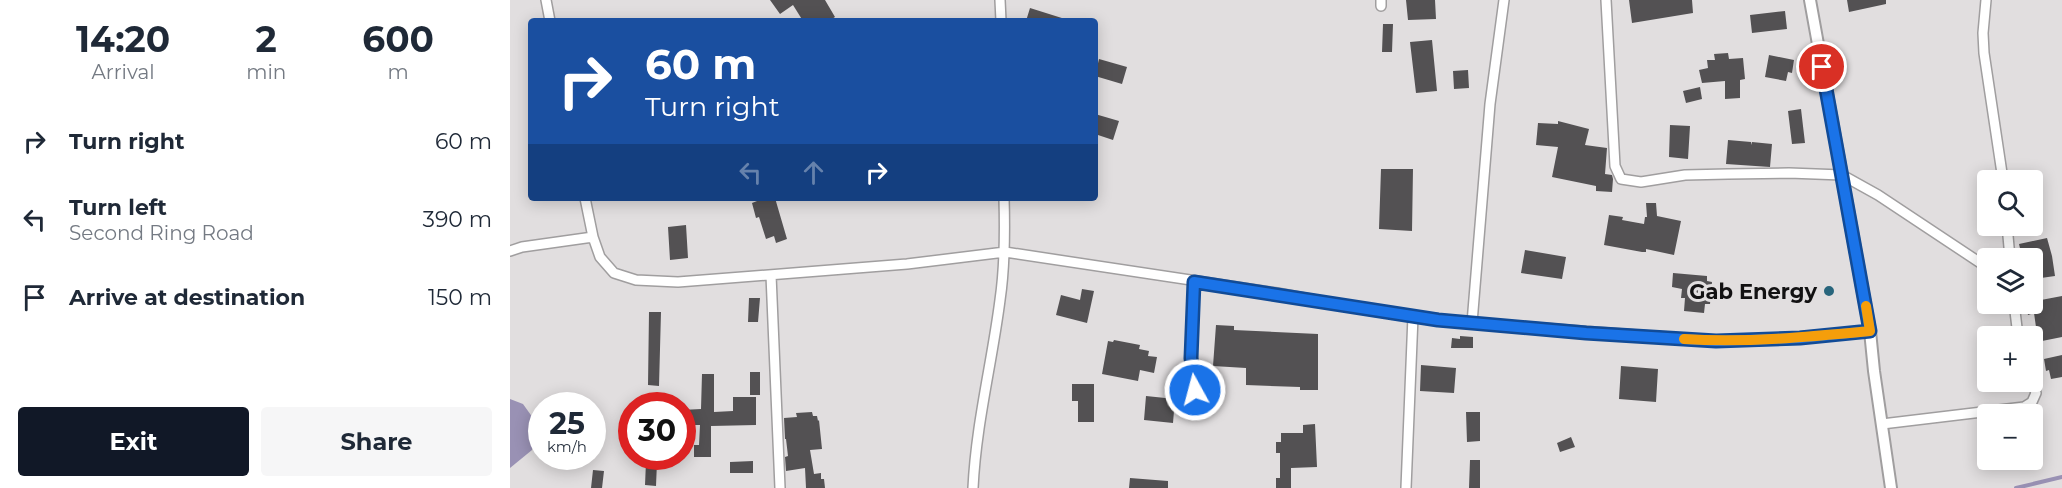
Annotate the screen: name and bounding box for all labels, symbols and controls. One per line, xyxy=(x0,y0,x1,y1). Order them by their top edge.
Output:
text: 14:20 xyxy=(76,17,170,61)
text: 2 xyxy=(256,17,277,61)
text: 600 xyxy=(362,17,434,61)
text: 60 m xyxy=(645,38,756,90)
pin xyxy=(1796,41,1847,92)
icon: right xyxy=(546,42,624,120)
icon: arrive xyxy=(1805,50,1838,83)
text: Arrival xyxy=(92,60,155,84)
text: min xyxy=(246,60,286,84)
text: m xyxy=(388,60,409,84)
text: Turn right xyxy=(645,90,780,123)
icon: right xyxy=(18,125,51,158)
text: Turn right xyxy=(69,128,184,155)
text: 60 m xyxy=(435,128,492,155)
icon: left xyxy=(734,156,767,189)
icon: ahead xyxy=(797,156,830,189)
icon: right xyxy=(860,156,893,189)
map controls xyxy=(1977,170,2043,470)
button: search xyxy=(1977,170,2043,236)
text: Turn left xyxy=(69,194,167,221)
icon: left xyxy=(18,203,51,236)
text: 390 m xyxy=(423,206,492,233)
text: Second Ring Road xyxy=(69,221,254,245)
button: layers xyxy=(1977,248,2043,314)
place label: Gab Energy xyxy=(1689,279,1817,304)
icon: arrive xyxy=(18,281,51,314)
text: Arrive at destination xyxy=(69,284,305,311)
text: 150 m xyxy=(428,284,492,311)
marker: Gab Energy xyxy=(1822,284,1836,298)
button: + xyxy=(1977,326,2043,392)
position arrow xyxy=(1163,358,1227,422)
speed limit sign: 30 xyxy=(618,392,696,470)
button: − xyxy=(1977,404,2043,470)
text: 25 xyxy=(549,405,585,442)
button: Exit xyxy=(18,407,249,476)
button: Share xyxy=(261,407,492,476)
text: km/h xyxy=(547,437,587,456)

